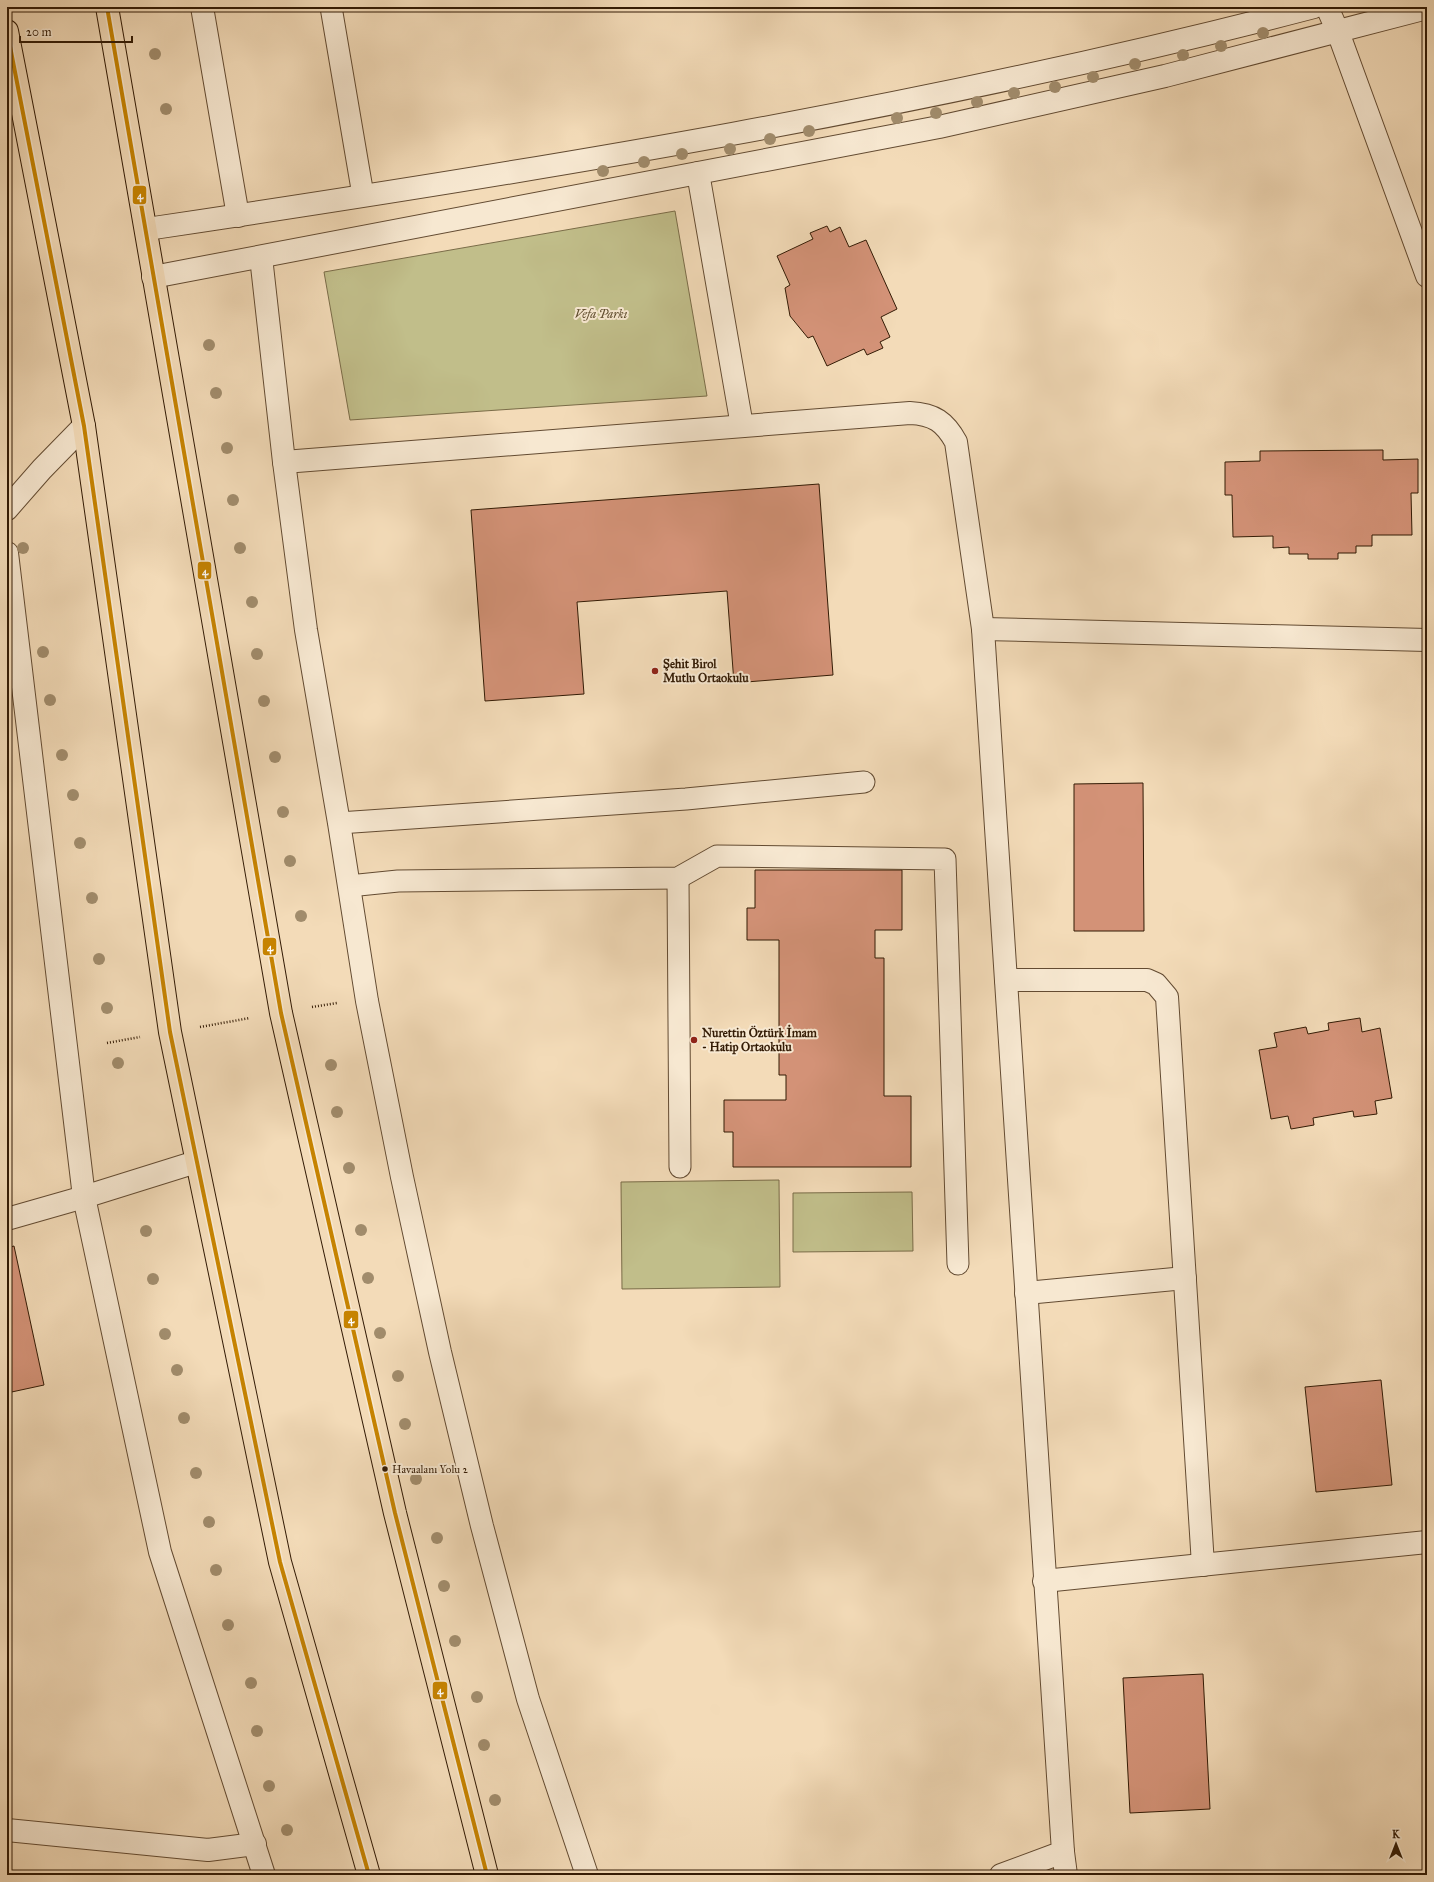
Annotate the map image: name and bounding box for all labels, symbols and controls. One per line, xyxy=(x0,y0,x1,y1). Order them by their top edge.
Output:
scale bar xyxy=(20,18,132,44)
text: 20 m xyxy=(26,25,52,39)
line badge: 4 xyxy=(132,185,147,205)
text: 4 xyxy=(137,189,144,203)
park label: Vefa Parkı xyxy=(575,307,628,321)
line badge: 4 xyxy=(197,561,212,580)
text: 4 xyxy=(202,565,209,579)
place label: Şehit Birol Mutlu Ortaokulu xyxy=(663,657,749,685)
marker: Şehit Birol Mutlu Ortaokulu xyxy=(650,666,660,676)
line badge: 4 xyxy=(262,937,277,956)
text: 4 xyxy=(267,941,274,955)
place label: Nurettin Öztürk İmam - Hatip Ortaokulu xyxy=(702,1024,818,1055)
marker: Nurettin Öztürk İmam - Hatip Ortaokulu xyxy=(689,1035,699,1045)
line badge: 4 xyxy=(343,1310,359,1329)
text: 4 xyxy=(348,1313,355,1327)
place label: Havaalanı Yolu 2 xyxy=(392,1463,469,1476)
marker: Havaalanı Yolu 2 xyxy=(380,1464,390,1474)
line badge: 4 xyxy=(432,1681,448,1700)
text: 4 xyxy=(437,1684,444,1698)
north arrow xyxy=(1376,1824,1416,1864)
text: K xyxy=(1392,1828,1401,1841)

